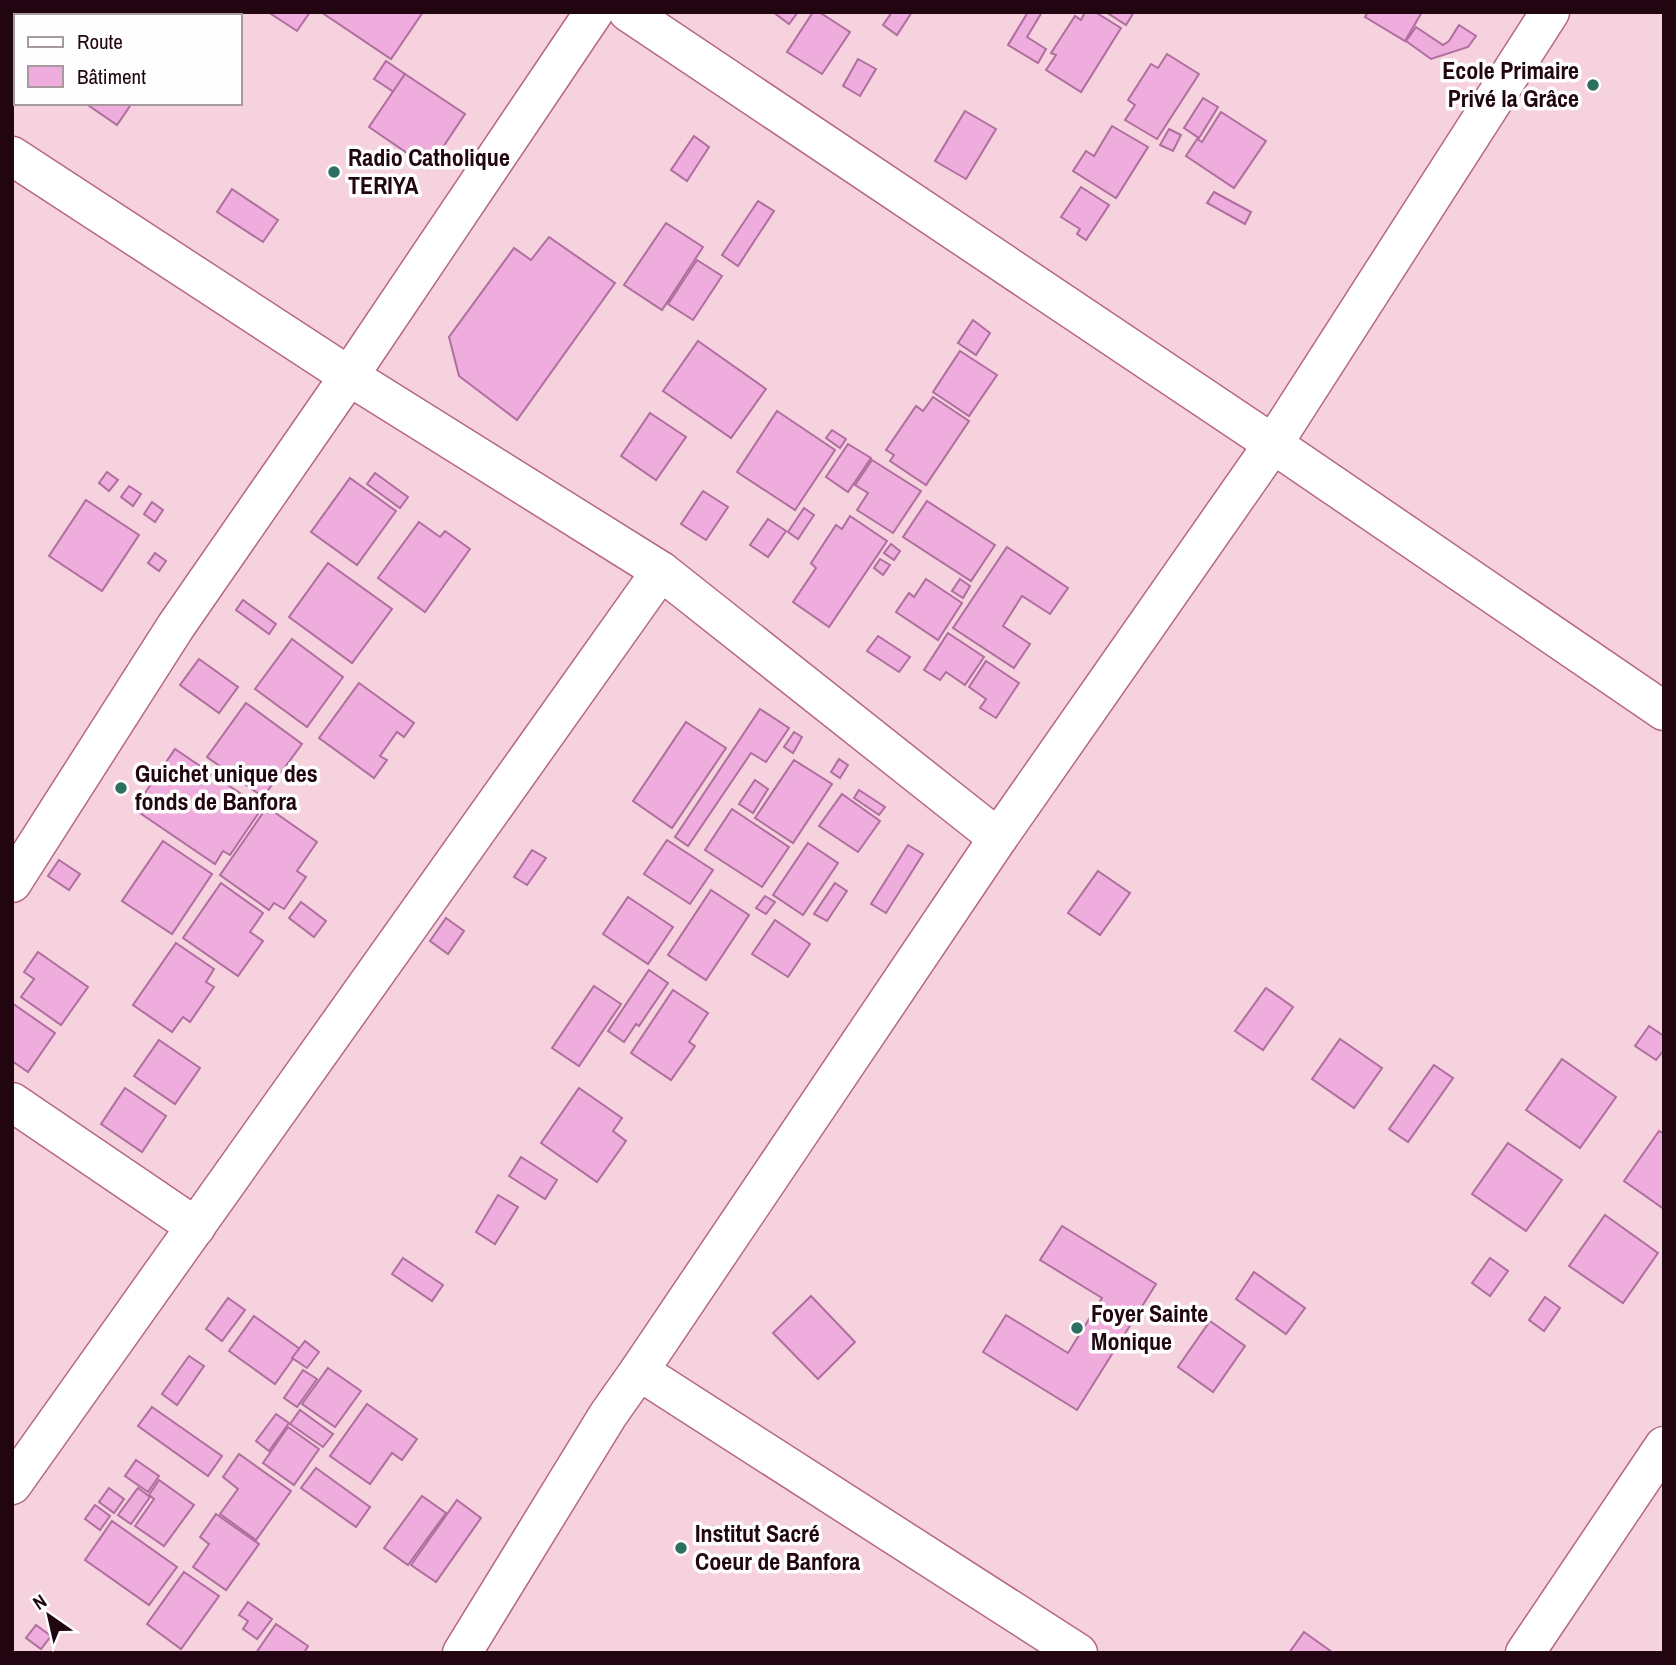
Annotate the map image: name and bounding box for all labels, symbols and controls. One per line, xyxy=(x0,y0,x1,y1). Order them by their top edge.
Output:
legend xyxy=(14,14,242,105)
text: Route xyxy=(77,27,123,56)
place label: Ecole Primaire Privé la Grâce xyxy=(1442,54,1579,114)
text: Bâtiment xyxy=(77,62,146,91)
marker: Ecole Primaire Privé la Grâce xyxy=(1585,77,1601,93)
place label: Radio Catholique TERIYA xyxy=(348,141,510,201)
marker: Radio Catholique TERIYA xyxy=(326,164,342,180)
place label: Guichet unique des fonds de Banfora xyxy=(135,757,318,817)
marker: Guichet unique des fonds de Banfora xyxy=(113,780,129,796)
place label: Foyer Sainte Monique xyxy=(1091,1297,1208,1357)
marker: Foyer Sainte Monique xyxy=(1069,1320,1085,1336)
place label: Institut Sacré Coeur de Banfora xyxy=(695,1517,860,1577)
marker: Institut Sacré Coeur de Banfora xyxy=(673,1540,689,1556)
north arrow xyxy=(14,1581,84,1651)
text: N xyxy=(28,1588,51,1616)

